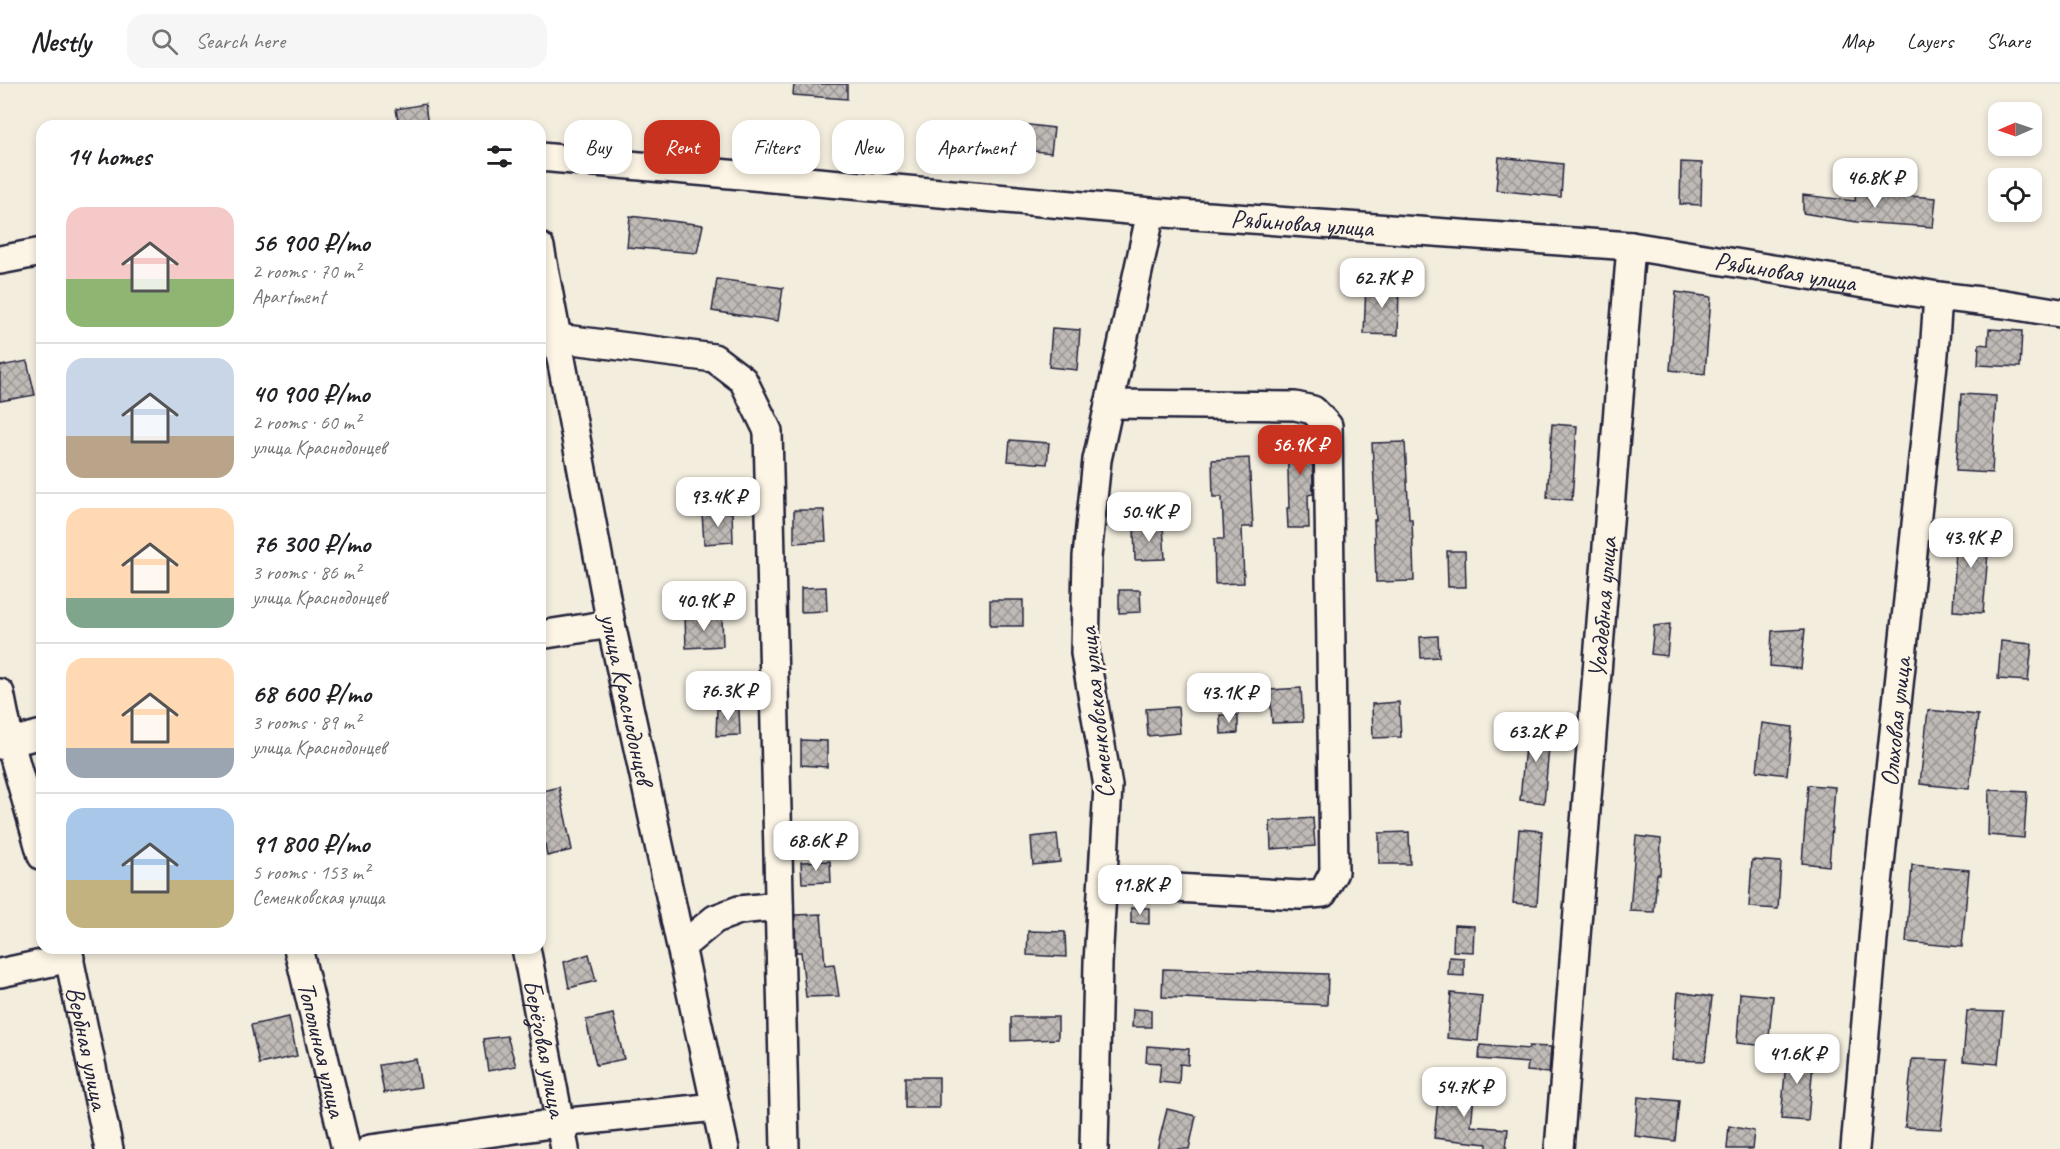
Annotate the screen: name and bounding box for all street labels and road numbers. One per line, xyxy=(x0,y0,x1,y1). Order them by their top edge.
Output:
street label: Рябиновая улица xyxy=(1230,202,1376,245)
street label: Рябиновая улица xyxy=(1712,244,1860,300)
street label: Усадебная улица xyxy=(1581,534,1625,679)
street label: улица Краснодонцев xyxy=(592,609,662,792)
street label: Семенковская улица xyxy=(1071,624,1122,800)
street label: Ольховая улица xyxy=(1872,653,1919,788)
street label: Берёзовая улица xyxy=(515,977,575,1122)
street label: Тополиная улица xyxy=(290,978,354,1122)
street label: Вербная улица xyxy=(58,983,117,1115)

